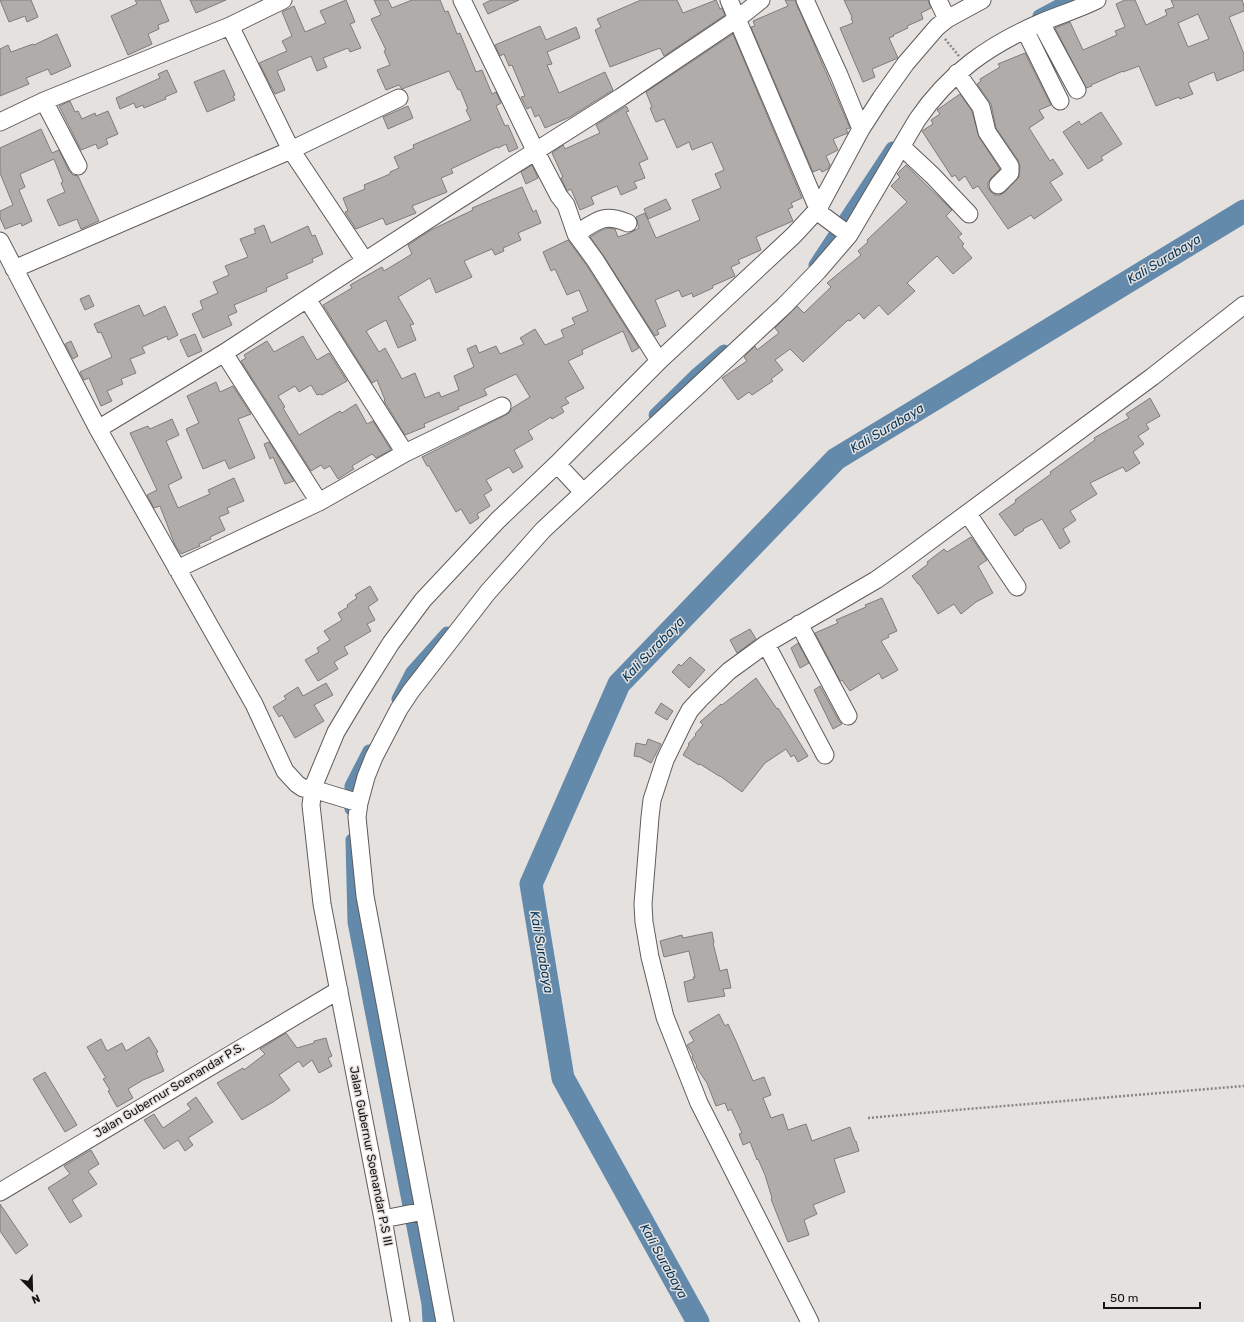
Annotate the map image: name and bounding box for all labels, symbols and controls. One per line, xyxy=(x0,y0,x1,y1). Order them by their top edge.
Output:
water label: Kali Surabaya xyxy=(1124,231,1204,287)
water label: Kali Surabaya xyxy=(847,400,927,456)
water label: Kali Surabaya xyxy=(619,613,688,684)
water label: Kali Surabaya xyxy=(527,910,557,995)
street label: Jalan Gubernur Soenandar P.S. xyxy=(91,1039,247,1141)
street label: Jalan Gubernur Soenandar P.S III xyxy=(347,1065,395,1247)
water label: Kali Surabaya xyxy=(637,1221,691,1301)
north arrow xyxy=(12,1270,52,1310)
scale bar xyxy=(1104,1284,1200,1310)
text: N xyxy=(29,1291,42,1306)
text: 50 m xyxy=(1110,1291,1138,1305)

